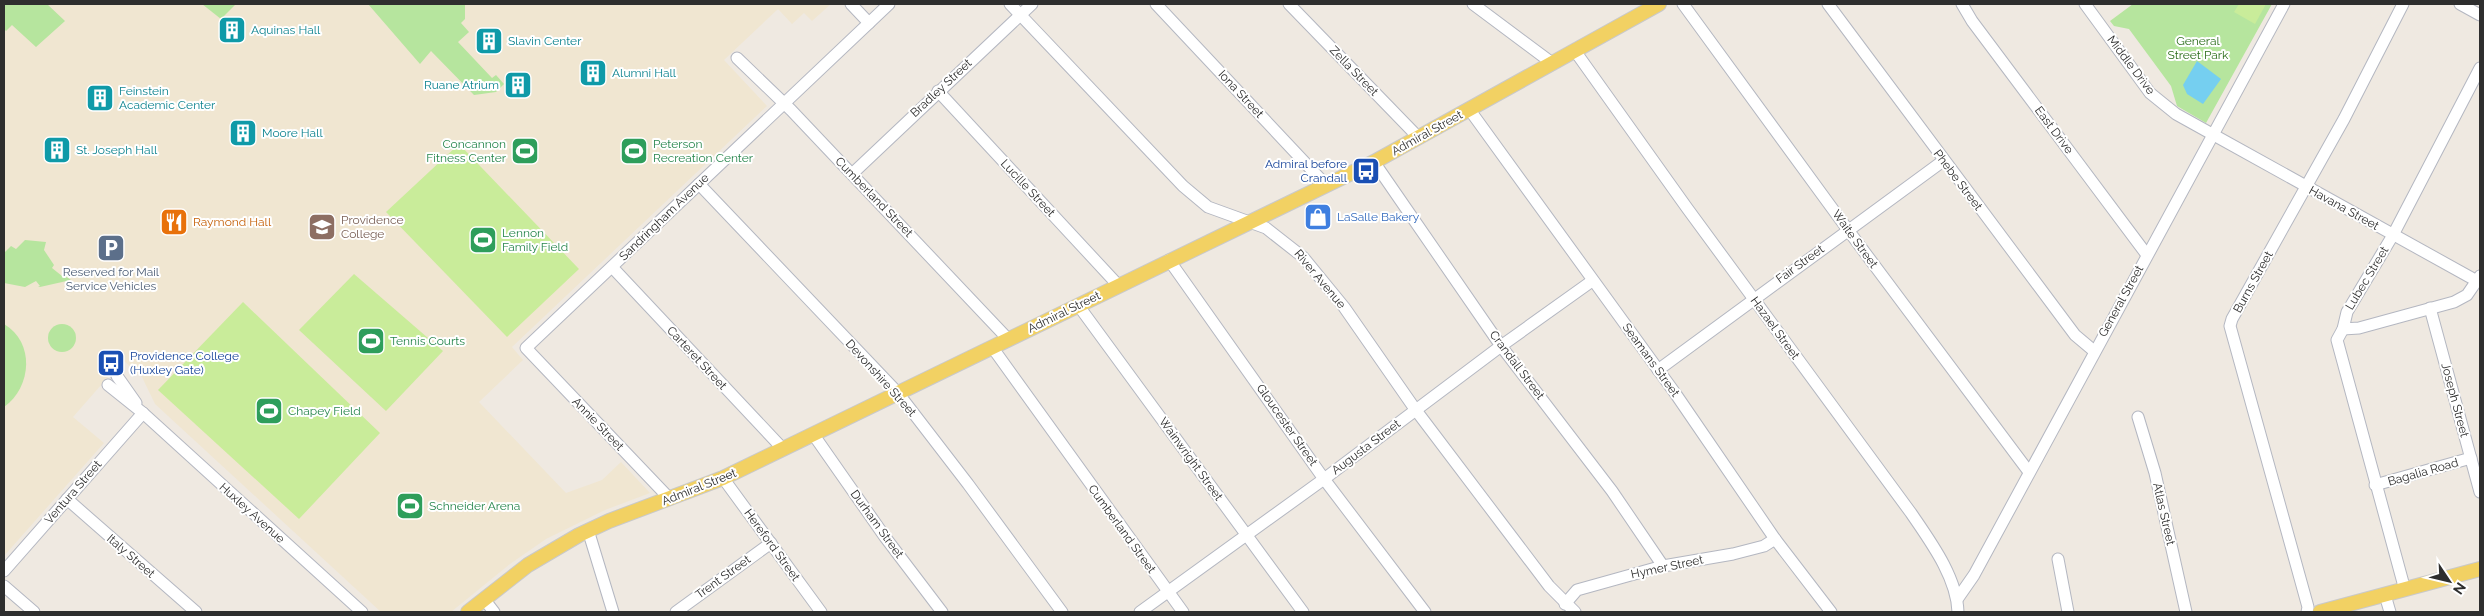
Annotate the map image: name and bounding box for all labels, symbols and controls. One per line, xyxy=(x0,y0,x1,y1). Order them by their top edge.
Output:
building icon: Aquinas Hall xyxy=(217,15,247,45)
place label: Aquinas Hall xyxy=(251,23,321,37)
building icon: Slavin Center xyxy=(474,26,504,56)
street label: Middle Drive xyxy=(2104,33,2158,97)
place label: Slavin Center xyxy=(508,34,582,48)
park label: General Street Park xyxy=(2168,34,2229,62)
street label: Zella Street xyxy=(1327,43,1381,99)
street label: Bradley Street xyxy=(907,56,975,120)
building icon: Alumni Hall xyxy=(578,58,608,88)
place label: Alumni Hall xyxy=(612,66,677,80)
street label: Iona Street xyxy=(1215,67,1267,121)
building icon: Ruane Atrium xyxy=(503,70,533,100)
place label: Ruane Atrium xyxy=(424,78,499,92)
building icon: Feinstein Academic Center xyxy=(85,83,115,113)
place label: Feinstein Academic Center xyxy=(119,84,216,112)
street label: East Drive xyxy=(2032,104,2076,156)
street label: Admiral Street xyxy=(1389,108,1465,158)
building icon: Moore Hall xyxy=(228,118,258,148)
place label: Moore Hall xyxy=(262,126,323,140)
building icon: St. Joseph Hall xyxy=(42,135,72,165)
sports icon: Concannon Fitness Center xyxy=(510,136,540,166)
sports icon: Peterson Recreation Center xyxy=(619,136,649,166)
place label: Concannon Fitness Center xyxy=(426,137,507,165)
place label: Peterson Recreation Center xyxy=(653,137,754,165)
place label: St. Joseph Hall xyxy=(76,143,158,157)
street label: Phebe Street xyxy=(1931,147,1985,213)
street label: Cumberland Street xyxy=(832,154,916,240)
street label: Lucille Street xyxy=(998,156,1058,220)
bus stop icon: Admiral before Crandall xyxy=(1351,156,1381,186)
place label: Admiral before Crandall xyxy=(1265,157,1348,185)
street label: Sandringham Avenue xyxy=(616,171,712,263)
street label: Havana Street xyxy=(2307,183,2381,233)
shop icon: LaSalle Bakery xyxy=(1303,202,1333,232)
restaurant icon: Raymond Hall xyxy=(159,207,189,237)
street label: Waite Street xyxy=(1829,207,1881,271)
place label: LaSalle Bakery xyxy=(1337,210,1420,224)
school or university icon: Providence College xyxy=(307,212,337,242)
place label: Providence College xyxy=(341,213,404,241)
place label: Raymond Hall xyxy=(193,215,272,229)
sports icon: Lennon Family Field xyxy=(468,225,498,255)
place label: Lennon Family Field xyxy=(502,226,568,254)
parking icon: Reserved for Mail Service Vehicles xyxy=(96,233,126,263)
street label: Fair Street xyxy=(1773,242,1827,286)
street label: Lubec Street xyxy=(2343,244,2391,312)
street label: River Avenue xyxy=(1291,247,1349,311)
street label: Burns Street xyxy=(2230,249,2276,315)
street label: General Street xyxy=(2096,263,2146,339)
place label: Reserved for Mail Service Vehicles xyxy=(63,265,160,293)
street label: Admiral Street xyxy=(1025,288,1103,336)
street label: Hazael Street xyxy=(1748,294,1802,362)
street label: Seamans Street xyxy=(1620,320,1682,400)
street label: Carteret Street xyxy=(664,323,730,393)
sports icon: Tennis Courts xyxy=(356,326,386,356)
street label: Crandall Street xyxy=(1487,328,1547,402)
place label: Tennis Courts xyxy=(390,334,465,348)
street label: Devonshire Street xyxy=(843,337,919,419)
bus stop icon: Providence College (Huxley Gate) xyxy=(96,348,126,378)
place label: Providence College (Huxley Gate) xyxy=(130,349,239,377)
street label: Joseph Street xyxy=(2438,361,2472,439)
street label: Gloucester Street xyxy=(1254,381,1320,469)
street label: Annie Street xyxy=(569,395,627,453)
sports icon: Chapey Field xyxy=(254,396,284,426)
place label: Chapey Field xyxy=(288,404,361,418)
street label: Wainwright Street xyxy=(1156,415,1226,503)
street label: Augusta Street xyxy=(1329,417,1403,477)
street label: Bagalia Road xyxy=(2386,455,2460,489)
street label: Ventura Street xyxy=(42,457,104,527)
street label: Admiral Street xyxy=(660,466,738,508)
street label: Huxley Avenue xyxy=(216,480,288,546)
street label: Atlas Street xyxy=(2150,481,2178,547)
street label: Cumberland Street xyxy=(1085,482,1159,576)
street label: Durham Street xyxy=(848,487,906,561)
sports icon: Schneider Arena xyxy=(395,491,425,521)
place label: Schneider Arena xyxy=(429,499,520,513)
street label: Hereford Street xyxy=(741,506,803,584)
street label: Italy Street xyxy=(104,531,158,581)
street label: Trent Street xyxy=(693,552,753,602)
street label: Hymer Street xyxy=(1629,552,1705,582)
north arrow xyxy=(2424,556,2474,606)
text: N xyxy=(2450,579,2469,597)

